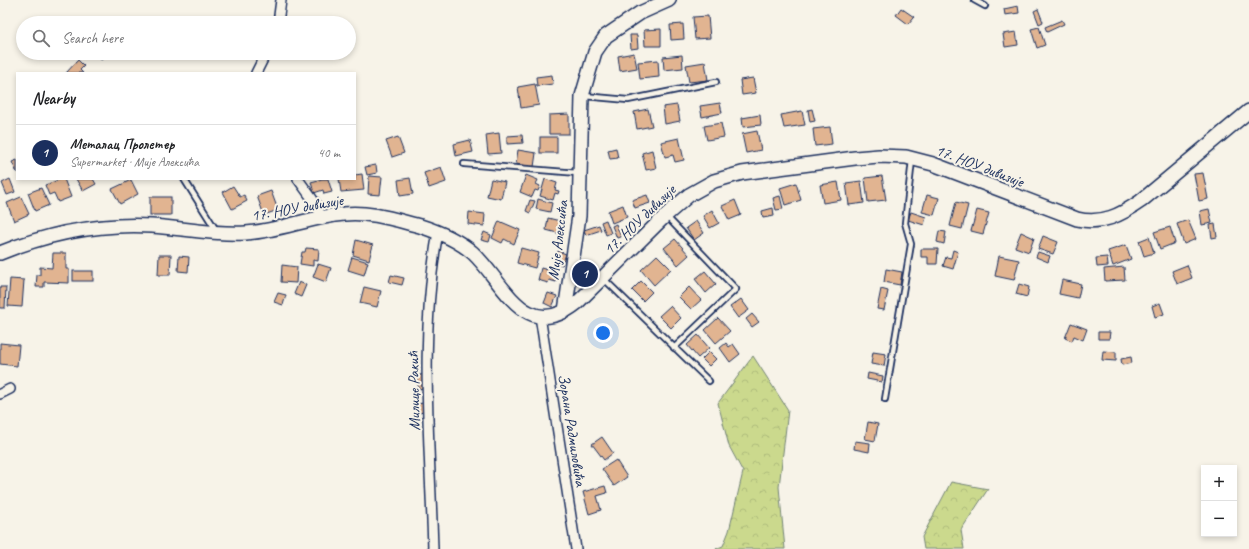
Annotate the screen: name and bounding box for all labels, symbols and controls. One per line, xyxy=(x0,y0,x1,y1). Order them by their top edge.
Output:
search box xyxy=(16,16,356,60)
icon: search xyxy=(30,27,52,49)
text: Search here xyxy=(62,29,123,48)
text: Nearby xyxy=(32,88,75,109)
text: Металац Пролетер xyxy=(70,135,174,154)
street label: 17. НОУ дивизије xyxy=(933,140,1028,193)
text: 1 xyxy=(42,145,48,161)
text: 40 m xyxy=(318,145,340,161)
text: Supermarket · Мије Алексића xyxy=(70,154,199,170)
street label: 17. НОУ дивизије xyxy=(599,179,681,259)
street label: 17. НОУ дивизије xyxy=(250,190,346,226)
street label: Мије Алексића xyxy=(543,198,573,281)
pin: 1 xyxy=(572,259,598,289)
your location xyxy=(593,323,613,343)
street label: Милице Ракић xyxy=(403,350,425,431)
street label: Зорана Радмиловића xyxy=(553,373,591,489)
map controls xyxy=(1201,465,1237,537)
button: + xyxy=(1201,465,1237,501)
button: − xyxy=(1201,501,1237,537)

